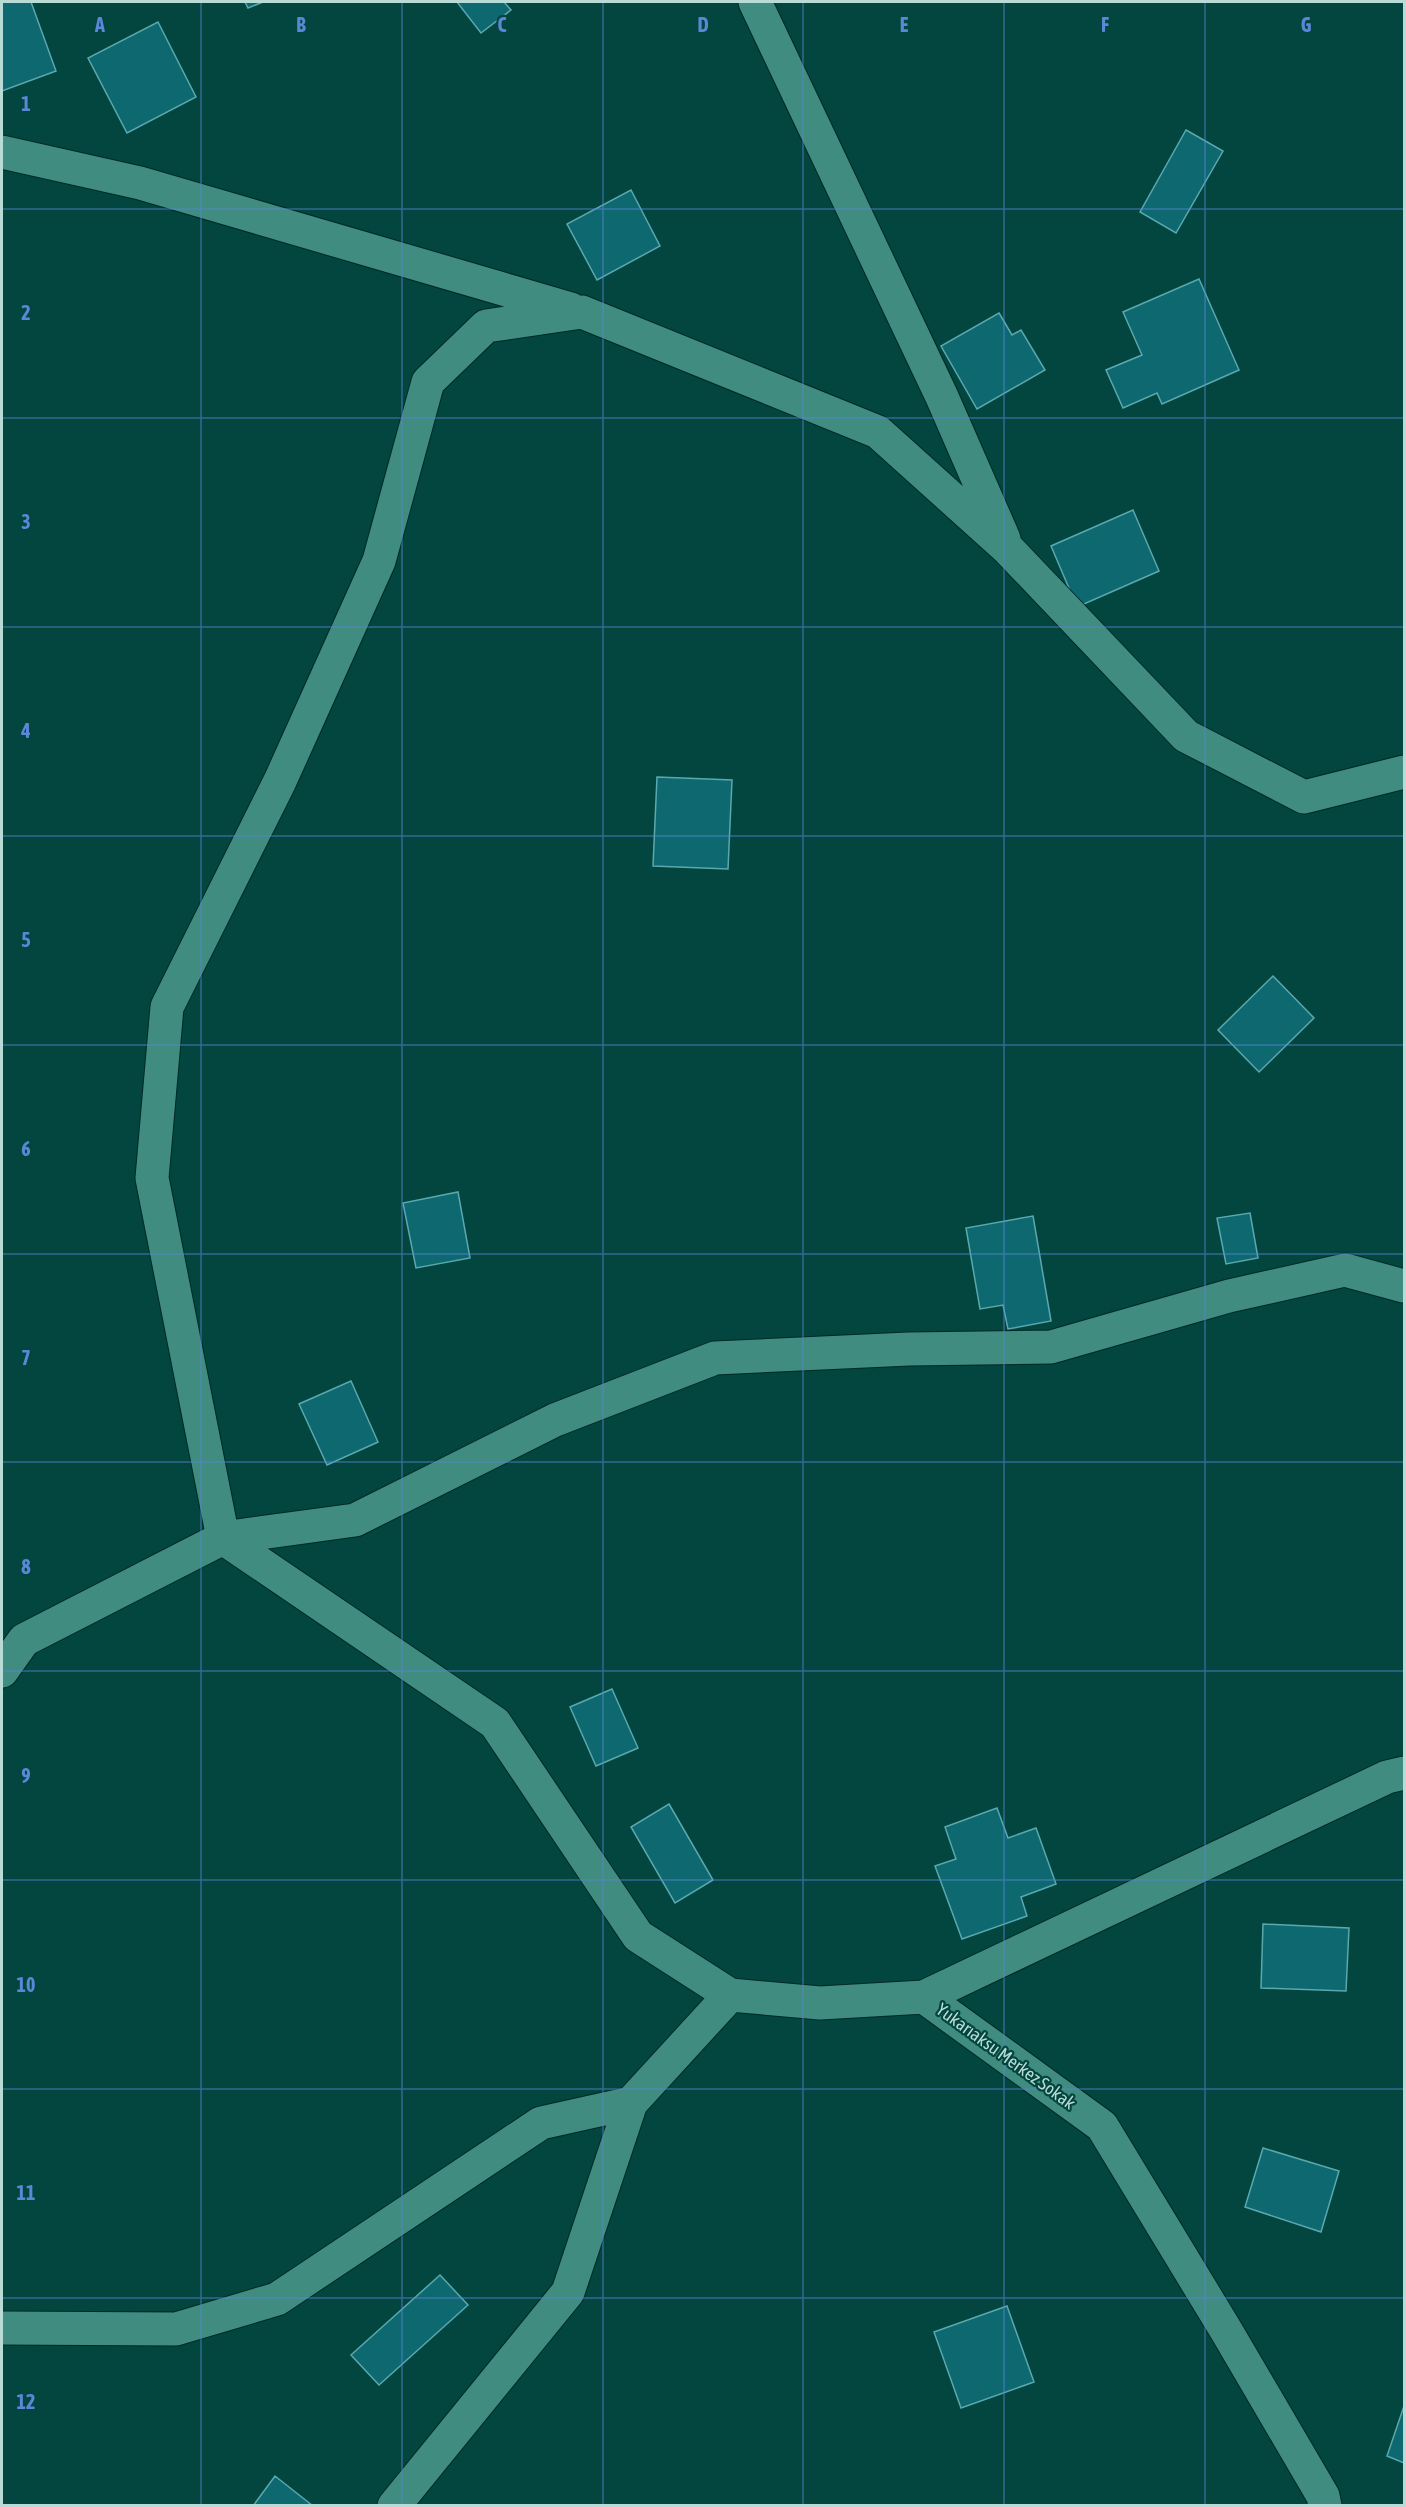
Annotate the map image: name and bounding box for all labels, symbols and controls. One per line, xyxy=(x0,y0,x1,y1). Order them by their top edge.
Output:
text: A xyxy=(94,13,105,36)
text: B xyxy=(296,13,306,36)
text: C xyxy=(498,13,507,36)
text: D xyxy=(697,13,709,36)
text: E xyxy=(900,13,909,36)
text: F xyxy=(1101,13,1109,36)
text: G xyxy=(1301,13,1312,36)
text: 1 xyxy=(21,92,31,115)
text: 2 xyxy=(21,301,31,324)
text: 3 xyxy=(21,510,31,533)
text: 4 xyxy=(20,719,31,742)
text: 5 xyxy=(21,928,31,951)
text: 6 xyxy=(21,1137,31,1160)
text: 7 xyxy=(21,1346,31,1369)
text: 8 xyxy=(21,1555,31,1578)
text: 9 xyxy=(21,1764,31,1787)
text: 10 xyxy=(17,1973,35,1996)
street label: Yukarıaksu Merkez Sokak xyxy=(932,1999,1080,2114)
text: 11 xyxy=(17,2181,35,2204)
text: 12 xyxy=(17,2390,35,2413)

